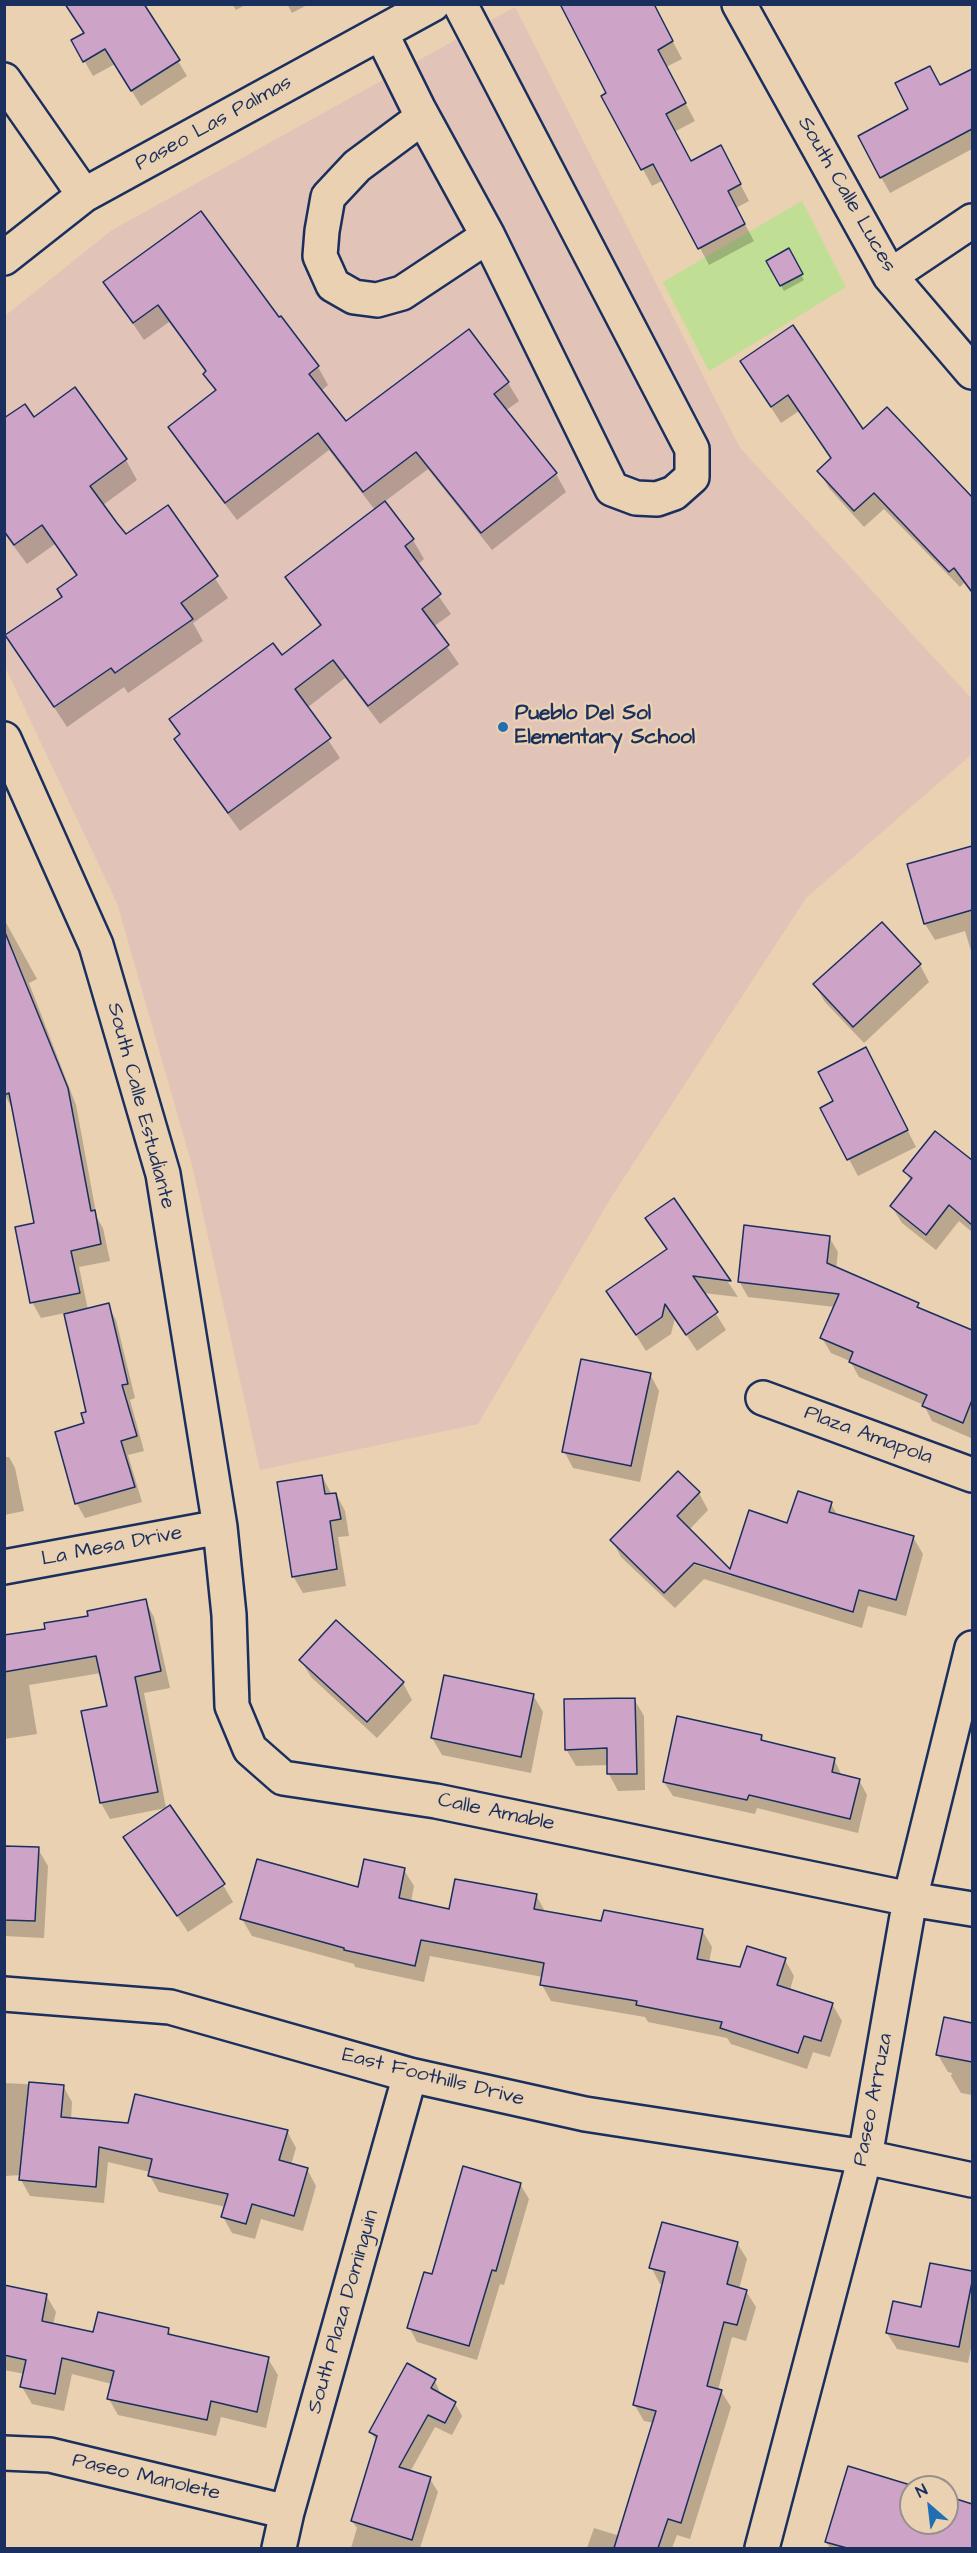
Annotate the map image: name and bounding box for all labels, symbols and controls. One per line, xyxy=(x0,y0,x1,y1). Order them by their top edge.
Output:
street label: Paseo Las Palmas xyxy=(131,70,297,178)
street label: South Calle Luces xyxy=(791,113,901,277)
place label: Pueblo Del Sol Elementary School xyxy=(515,702,695,752)
marker: Pueblo Del Sol Elementary School xyxy=(496,720,510,734)
street label: South Calle Estudiante xyxy=(100,1000,180,1212)
street label: Plaza Amapola xyxy=(800,1401,936,1471)
street label: La Mesa Drive xyxy=(40,1521,184,1573)
street label: Calle Amable xyxy=(435,1788,557,1838)
street label: Paseo Arruza xyxy=(849,2032,899,2168)
street label: East Foothills Drive xyxy=(339,2043,527,2113)
street label: South Plaza Dominguin xyxy=(303,2207,385,2417)
street label: Paseo Manolete xyxy=(70,2449,222,2507)
north arrow xyxy=(899,2475,959,2535)
text: N xyxy=(912,2479,931,2503)

